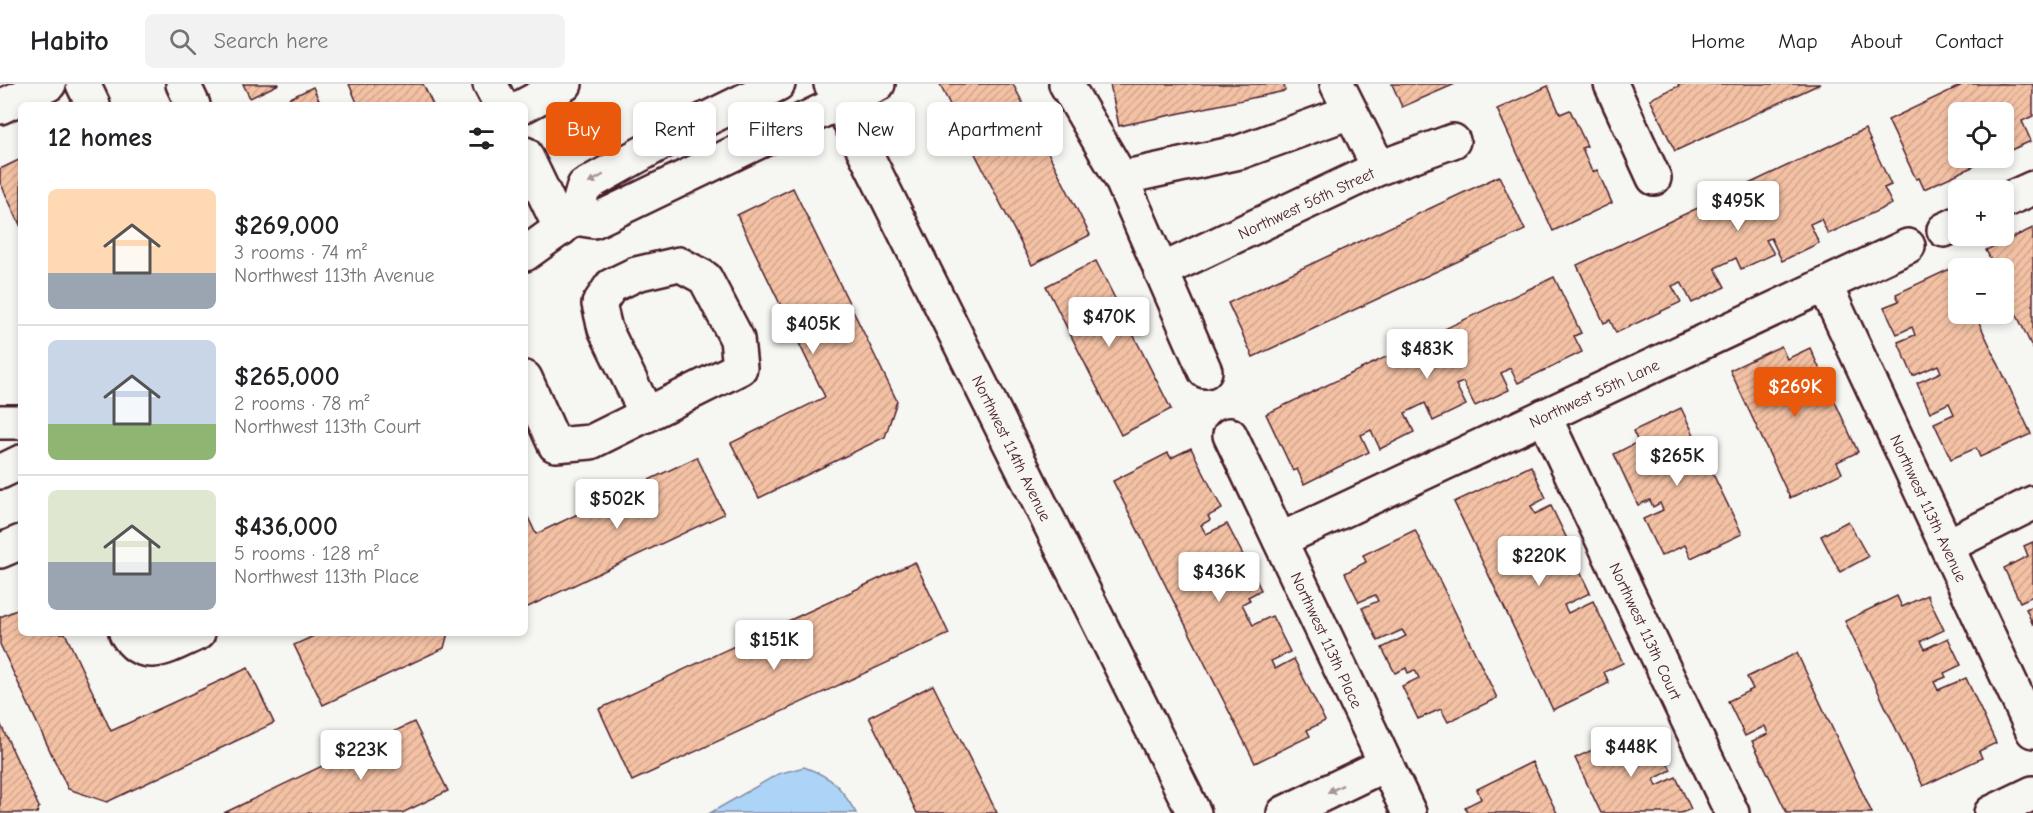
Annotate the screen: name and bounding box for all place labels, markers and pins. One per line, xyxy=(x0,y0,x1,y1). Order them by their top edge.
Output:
pin: $495K xyxy=(1696,181,1780,232)
pin: $470K xyxy=(1067,297,1151,348)
pin: $405K xyxy=(771,304,855,355)
pin: $483K xyxy=(1385,329,1469,380)
pin: $269K xyxy=(1753,367,1837,418)
pin: $265K xyxy=(1635,436,1719,487)
pin: $502K xyxy=(575,479,659,530)
pin: $220K xyxy=(1497,536,1581,587)
pin: $436K xyxy=(1177,552,1261,603)
pin: $151K xyxy=(732,620,816,671)
pin: $448K xyxy=(1589,727,1673,778)
pin: $223K xyxy=(319,730,403,781)

